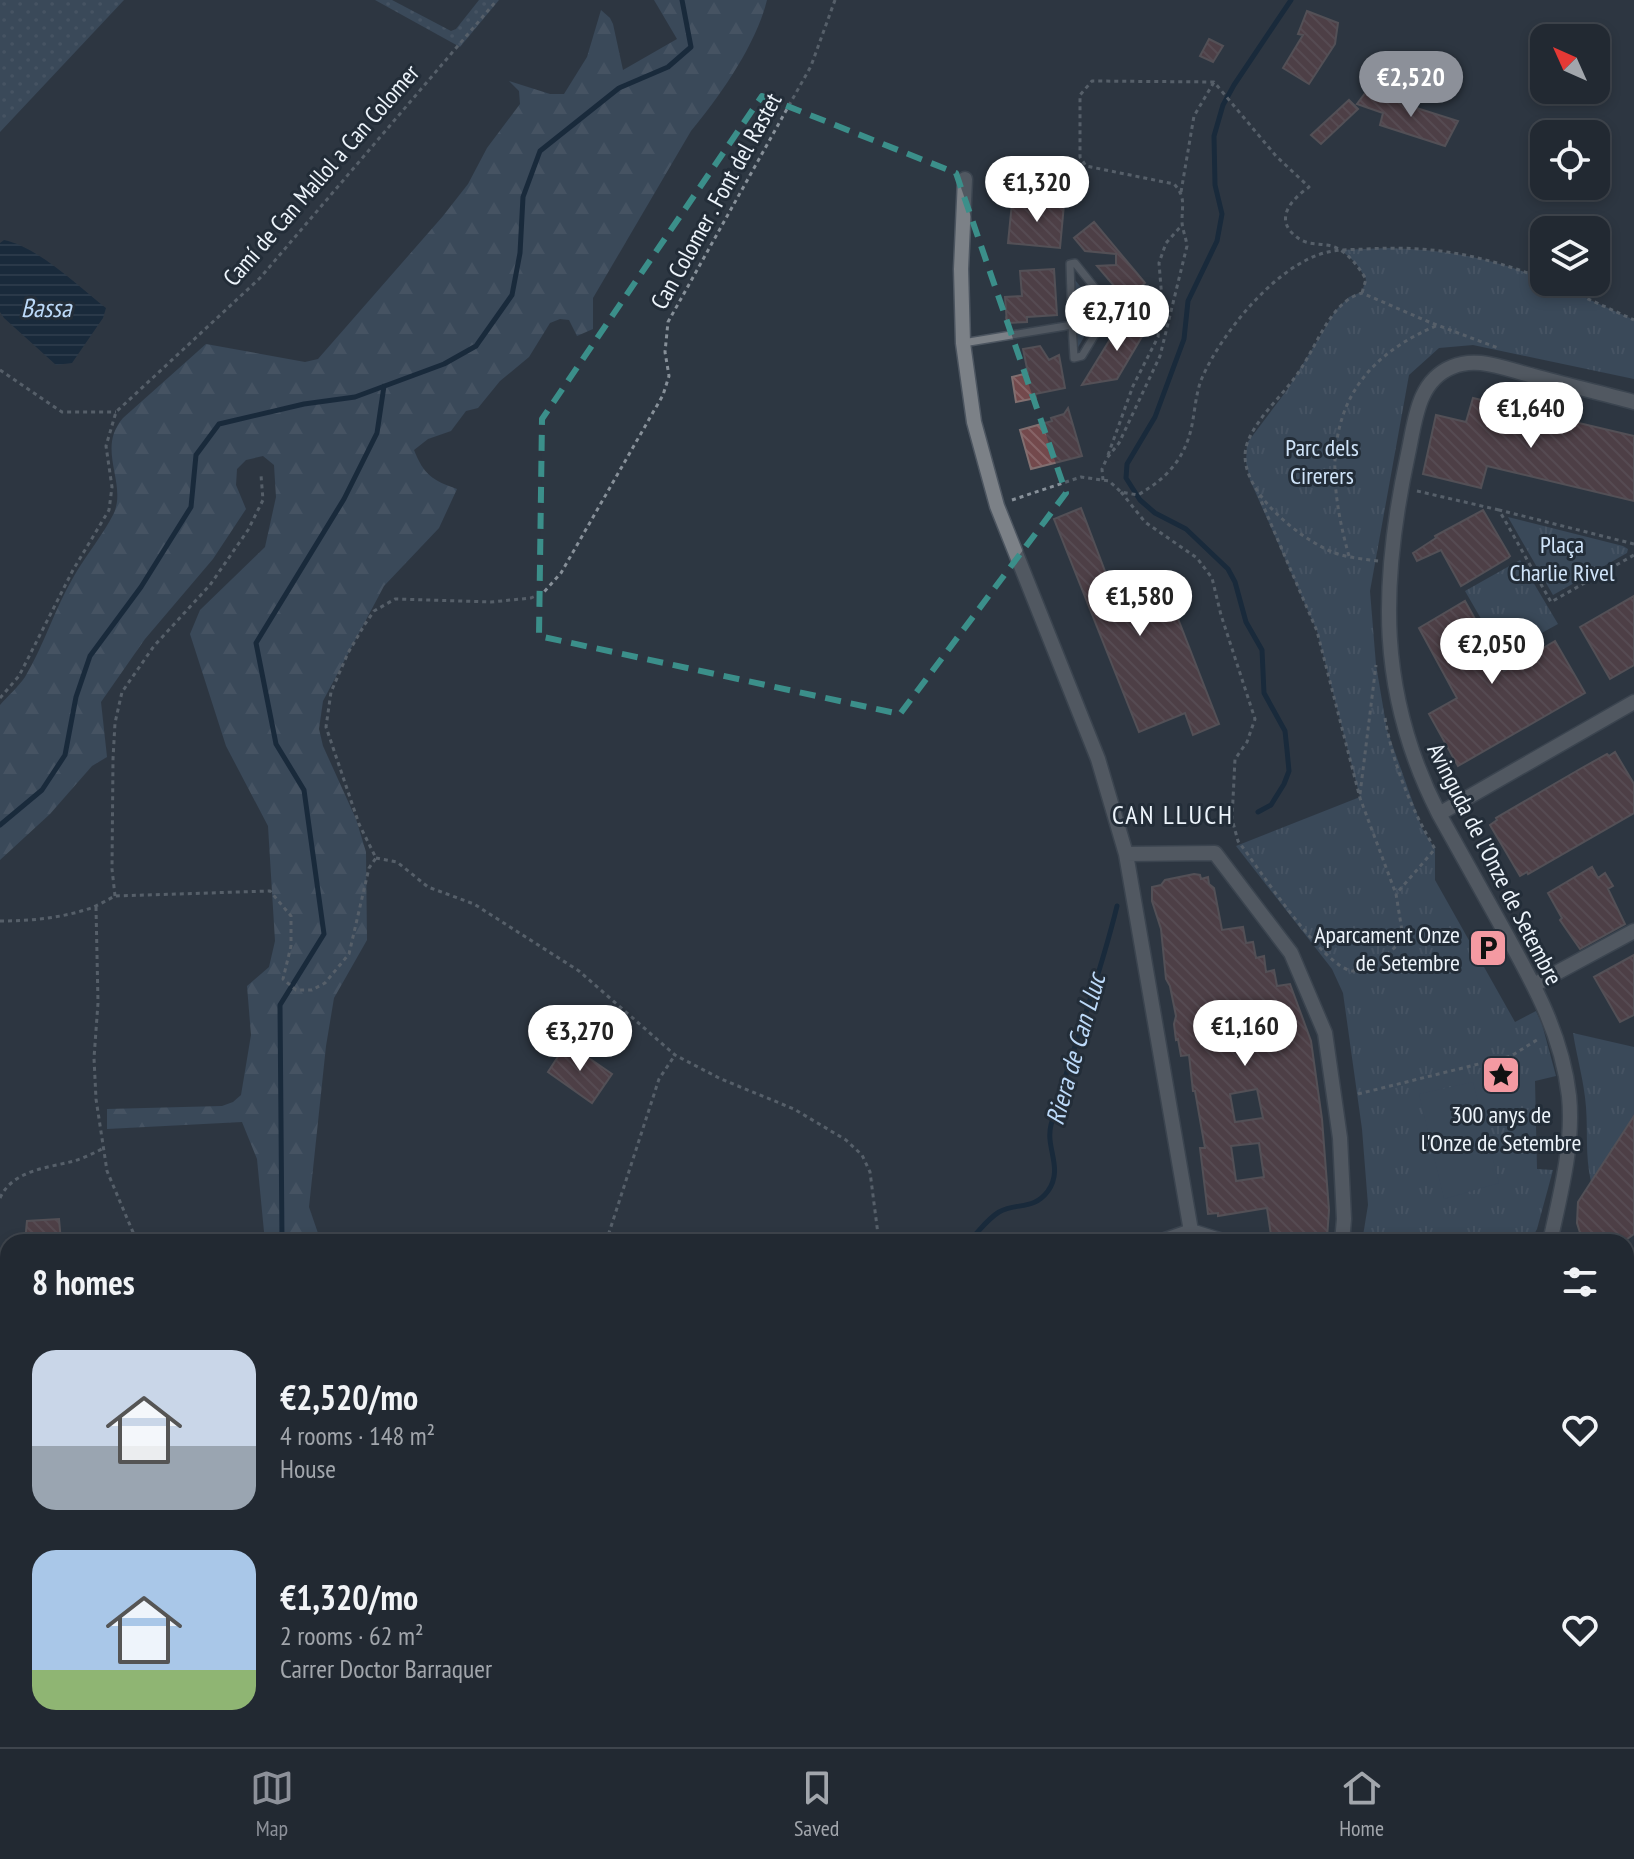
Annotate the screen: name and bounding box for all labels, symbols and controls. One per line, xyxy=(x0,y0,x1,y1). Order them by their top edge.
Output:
north arrow xyxy=(1530,24,1610,104)
map controls xyxy=(1530,24,1610,296)
pin: €2,520 xyxy=(1346,51,1476,119)
street label: Camí de Can Mallol a Can Colomer xyxy=(216,57,426,292)
text: €2,520 xyxy=(1377,60,1445,93)
street label: Can Colomer . Font del Rastet xyxy=(644,87,789,315)
button: locate xyxy=(1530,120,1610,200)
pin: €1,320 xyxy=(972,156,1102,224)
text: €1,320 xyxy=(1003,165,1071,198)
button: layers xyxy=(1530,216,1610,296)
pin: €2,710 xyxy=(1052,285,1182,353)
water label: Bassa xyxy=(21,291,73,324)
text: €2,710 xyxy=(1083,294,1151,327)
pin: €1,640 xyxy=(1466,382,1596,450)
text: €1,640 xyxy=(1497,391,1565,424)
park label: Parc dels Cirerers xyxy=(1285,432,1359,491)
park label: Plaça Charlie Rivel xyxy=(1509,529,1615,588)
pin: €1,580 xyxy=(1075,570,1205,638)
text: €1,580 xyxy=(1106,579,1174,612)
pin: €2,050 xyxy=(1427,618,1557,686)
text: €2,050 xyxy=(1458,627,1526,660)
street label: Avinguda de l'Onze de Setembre xyxy=(1420,738,1570,990)
district label: CAN LLUCH xyxy=(1112,798,1234,831)
place label: Aparcament Onze de Setembre xyxy=(1314,919,1460,978)
parking icon: Aparcament Onze de Setembre xyxy=(1467,927,1509,969)
water label: Riera de Can Lluc xyxy=(1038,967,1113,1128)
pin: €1,160 xyxy=(1180,1000,1310,1068)
pin: €3,270 xyxy=(515,1005,645,1073)
text: €1,160 xyxy=(1211,1009,1279,1042)
text: €3,270 xyxy=(546,1014,614,1047)
place icon: 300 anys de l'Onze de Setembre xyxy=(1480,1054,1522,1096)
place label: 300 anys de l'Onze de Setembre xyxy=(1421,1099,1581,1158)
text: 8 homes xyxy=(32,1260,135,1304)
icon: filters xyxy=(1558,1260,1602,1304)
text: €2,520/mo xyxy=(280,1375,418,1419)
icon: home xyxy=(96,1382,192,1478)
icon: heart xyxy=(1558,1408,1602,1452)
text: 4 rooms · 148 m² xyxy=(280,1419,435,1452)
text: House xyxy=(280,1452,336,1485)
text: €1,320/mo xyxy=(280,1575,418,1619)
icon: home xyxy=(96,1582,192,1678)
icon: heart xyxy=(1558,1608,1602,1652)
text: 2 rooms · 62 m² xyxy=(280,1619,424,1652)
text: Carrer Doctor Barraquer xyxy=(280,1652,492,1685)
tab: Map xyxy=(250,1766,294,1842)
tab: Saved xyxy=(794,1766,839,1842)
tab: Home xyxy=(1339,1766,1384,1842)

